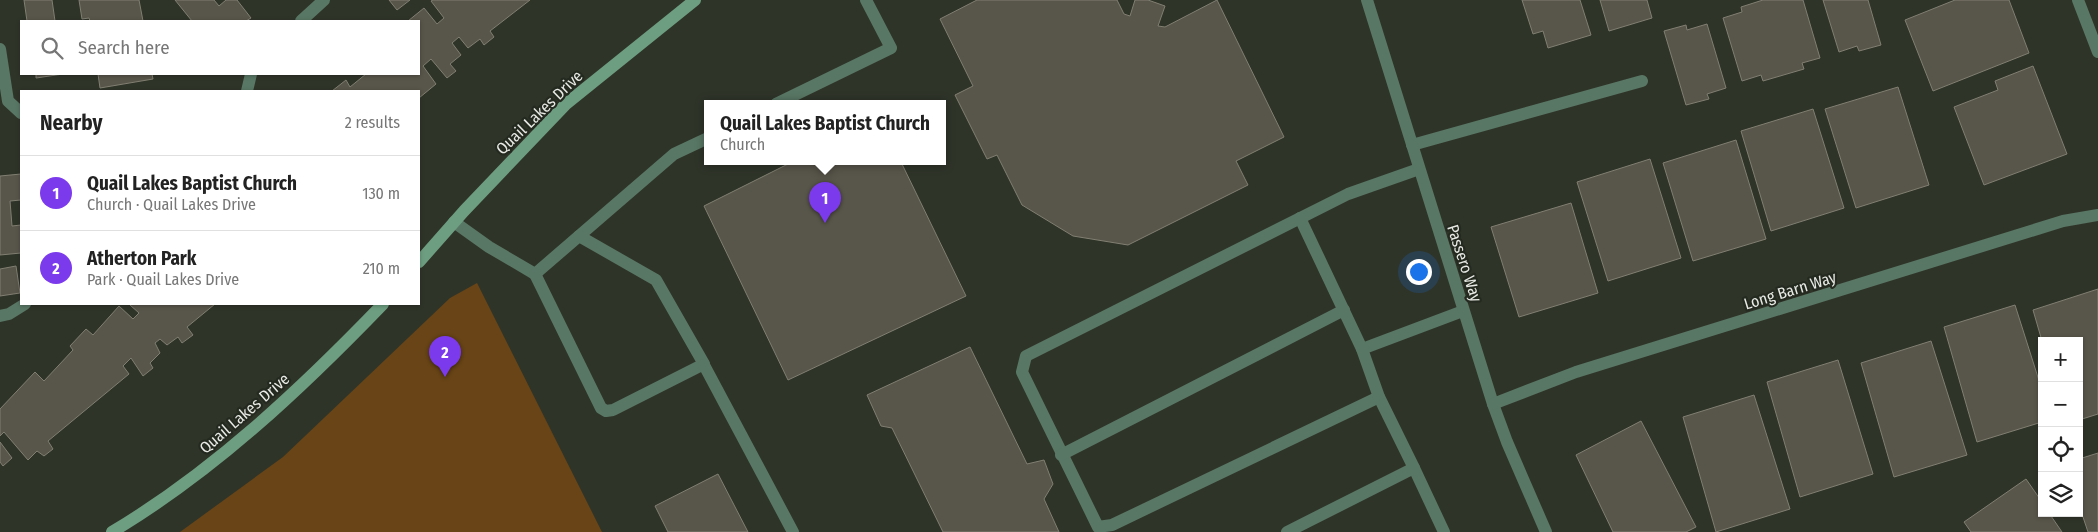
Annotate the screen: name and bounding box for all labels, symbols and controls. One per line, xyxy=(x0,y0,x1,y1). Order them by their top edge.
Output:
search box xyxy=(20,20,420,75)
icon: search xyxy=(38,34,66,62)
text: Search here xyxy=(78,36,170,59)
street label: Quail Lakes Drive xyxy=(492,66,587,158)
popup xyxy=(704,100,946,165)
text: Nearby xyxy=(40,110,102,136)
text: Quail Lakes Baptist Church xyxy=(720,112,930,135)
text: 2 results xyxy=(345,113,400,132)
text: Church xyxy=(720,135,765,154)
text: Quail Lakes Baptist Church xyxy=(87,172,297,195)
pin: 1 xyxy=(809,182,841,223)
text: 1 xyxy=(53,184,59,203)
text: 130 m xyxy=(362,184,400,203)
text: Church · Quail Lakes Drive xyxy=(87,195,256,214)
street label: Passero Way xyxy=(1443,222,1486,305)
text: Atherton Park xyxy=(87,247,196,270)
text: 2 xyxy=(52,259,60,278)
text: 210 m xyxy=(363,259,400,278)
your location xyxy=(1406,259,1432,285)
street label: Long Barn Way xyxy=(1742,267,1839,314)
text: Park · Quail Lakes Drive xyxy=(87,270,239,289)
pin: 2 xyxy=(429,336,461,377)
map controls xyxy=(2038,337,2083,517)
button: + xyxy=(2038,337,2083,382)
street label: Quail Lakes Drive xyxy=(196,369,293,458)
button: − xyxy=(2038,382,2083,427)
button: locate xyxy=(2038,427,2083,472)
button: layers xyxy=(2038,472,2083,517)

